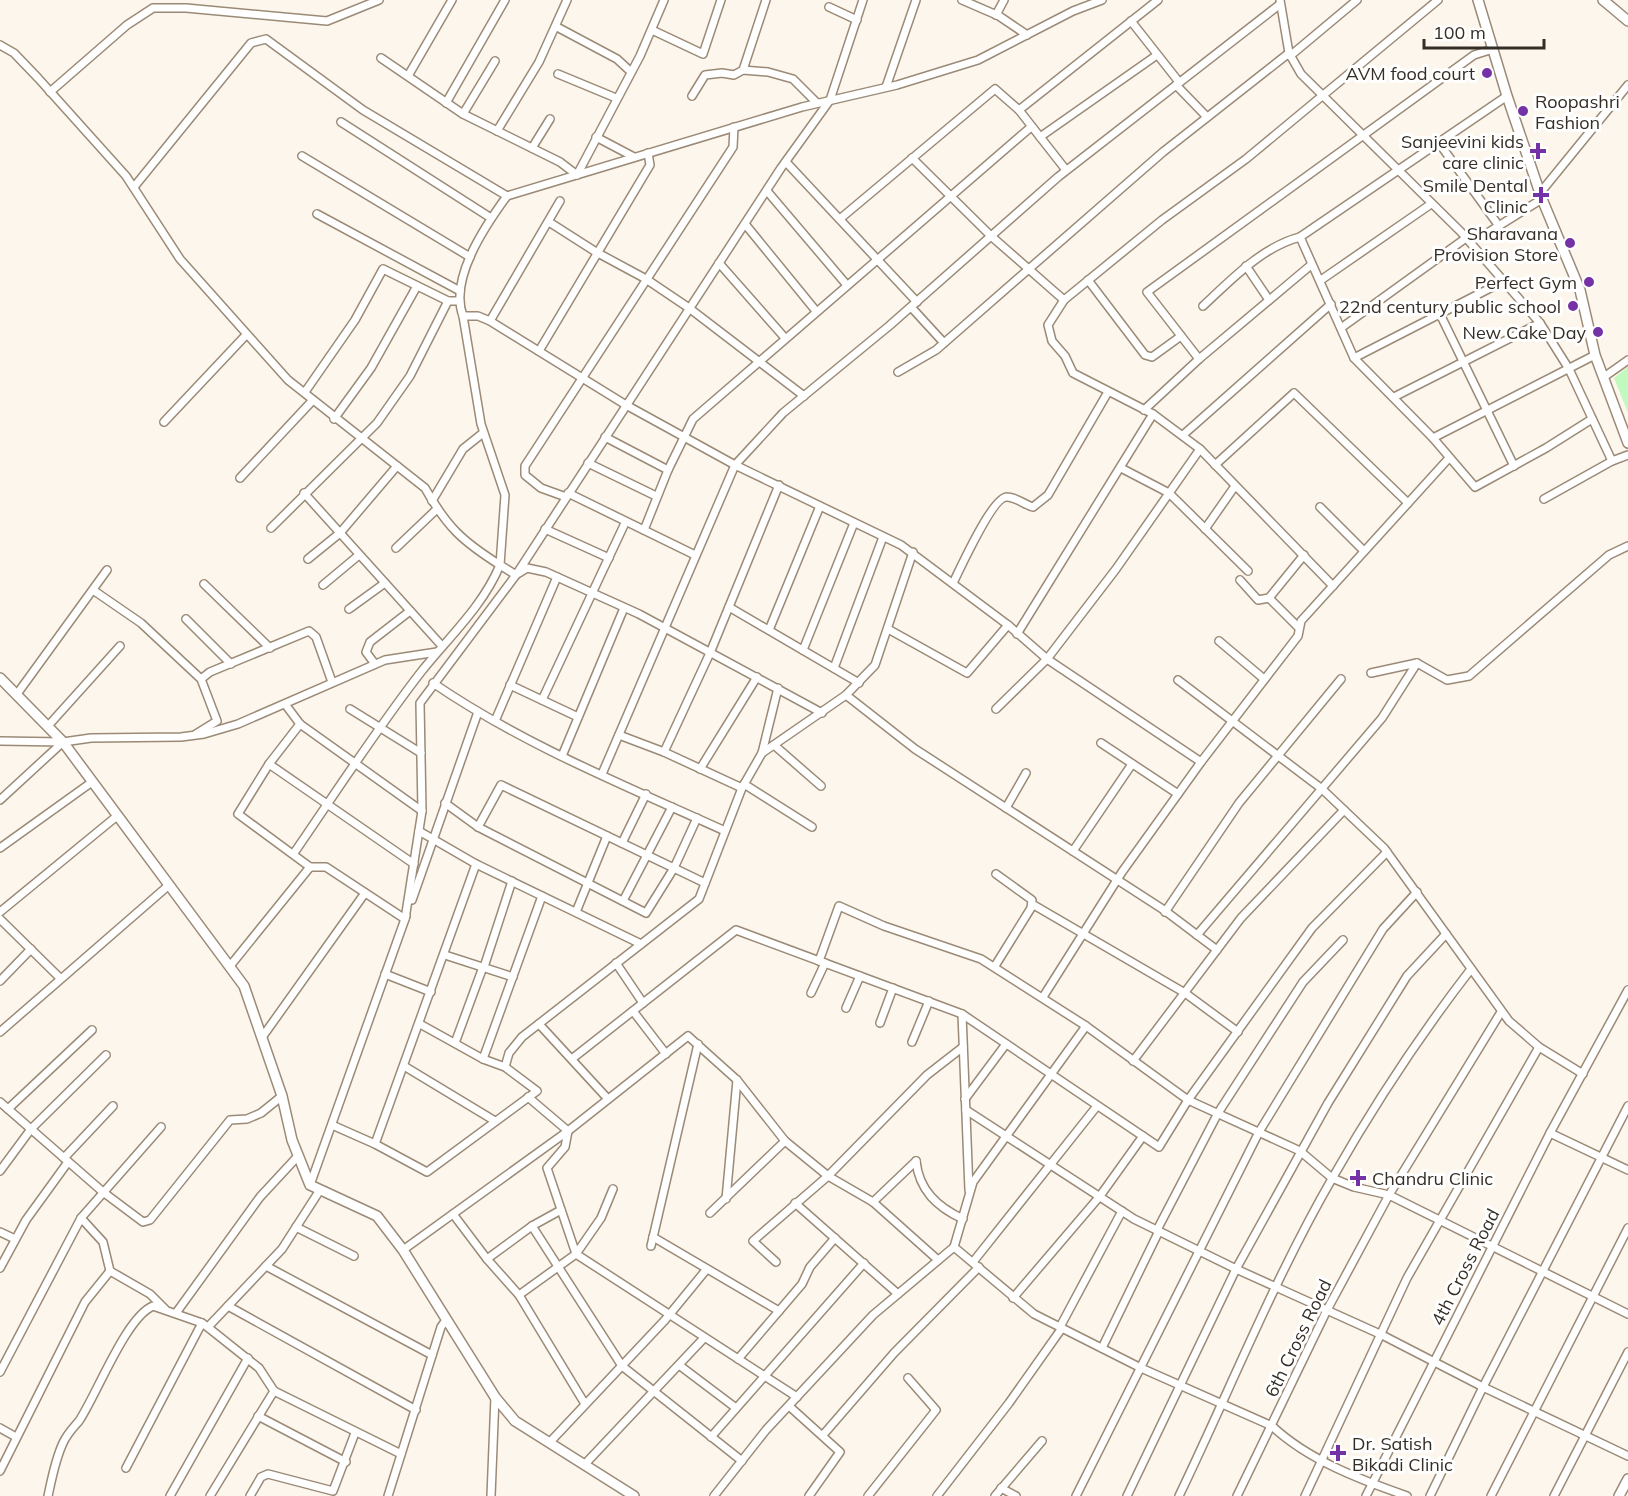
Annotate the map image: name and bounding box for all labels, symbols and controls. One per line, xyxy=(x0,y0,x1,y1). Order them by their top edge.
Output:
scale bar xyxy=(1424,12,1544,50)
text: 100 m xyxy=(1433,21,1486,44)
place label: AVM food court xyxy=(1345,62,1475,85)
marker: AVM food court xyxy=(1480,66,1494,80)
place label: Roopashri Fashion xyxy=(1535,90,1620,134)
marker: Roopashri Fashion xyxy=(1516,104,1530,118)
place label: Sanjeevini kids care clinic xyxy=(1401,130,1524,174)
marker: Sanjeevini kids care clinic xyxy=(1529,142,1547,160)
place label: Smile Dental Clinic xyxy=(1423,174,1528,218)
marker: Smile Dental Clinic xyxy=(1532,186,1550,204)
place label: Sharavana Provision Store xyxy=(1433,222,1558,266)
marker: Sharavana Provision Store xyxy=(1563,236,1577,250)
place label: Perfect Gym xyxy=(1475,271,1577,294)
marker: Perfect Gym xyxy=(1582,275,1596,289)
place label: 22nd century public school xyxy=(1339,295,1561,318)
marker: 22nd century public school xyxy=(1566,299,1580,313)
place label: New Cake Day xyxy=(1462,321,1586,344)
marker: New Cake Day xyxy=(1591,325,1605,339)
place label: Chandru Clinic xyxy=(1372,1167,1493,1190)
marker: Chandru Clinic xyxy=(1349,1169,1367,1187)
street label: 4th Cross Road xyxy=(1426,1205,1504,1329)
street label: 6th Cross Road xyxy=(1260,1275,1336,1401)
place label: Dr. Satish Bikadi Clinic xyxy=(1352,1432,1453,1476)
marker: Dr. Satish Bikadi Clinic xyxy=(1329,1444,1347,1462)

